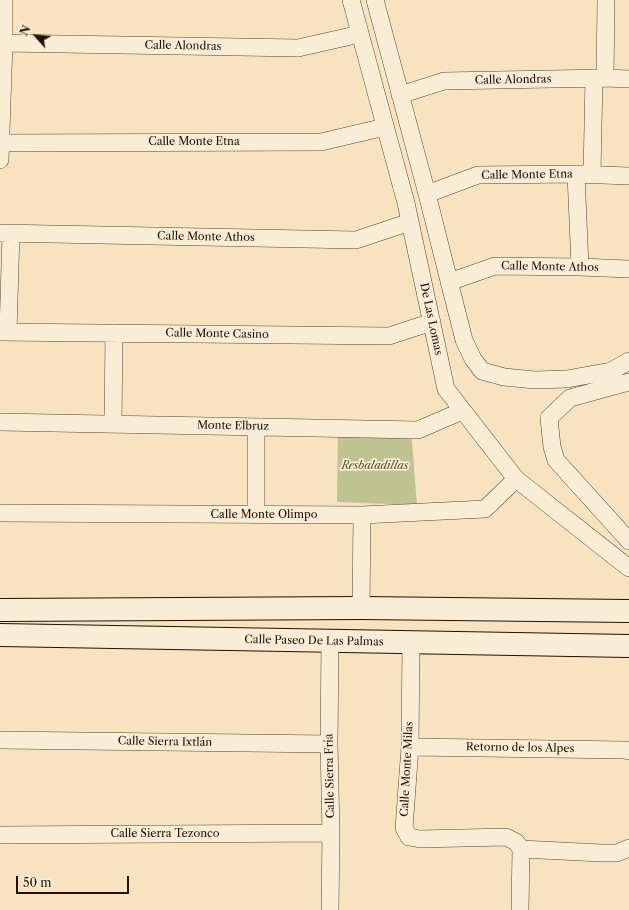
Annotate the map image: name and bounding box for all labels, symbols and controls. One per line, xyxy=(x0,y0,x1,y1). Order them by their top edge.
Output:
north arrow xyxy=(16,16,56,56)
text: N xyxy=(17,23,34,38)
street label: Calle Alondras xyxy=(144,39,222,53)
street label: Calle Alondras xyxy=(474,73,552,87)
street label: Calle Monte Etna xyxy=(148,135,240,149)
street label: Calle Monte Etna xyxy=(481,168,573,182)
street label: Calle Monte Athos xyxy=(157,230,255,244)
street label: Calle Monte Athos xyxy=(501,260,599,274)
street label: De Las Lomas xyxy=(417,282,445,356)
street label: Calle Monte Casino xyxy=(165,326,269,342)
street label: Monte Elbruz xyxy=(197,419,269,433)
park label: Resbaladillas xyxy=(341,459,409,473)
street label: Calle Monte Olimpo xyxy=(211,508,317,522)
street label: Calle Paseo De Las Palmas xyxy=(244,633,384,649)
street label: Calle Monte Milas xyxy=(398,721,416,817)
street label: Calle Sierra Fría xyxy=(323,733,337,819)
street label: Calle Sierra Ixtlán xyxy=(118,735,212,749)
street label: Retorno de los Alpes xyxy=(466,740,574,756)
street label: Calle Sierra Tezonco xyxy=(110,827,220,841)
scale bar xyxy=(18,868,131,894)
text: 50 m xyxy=(23,875,52,890)

